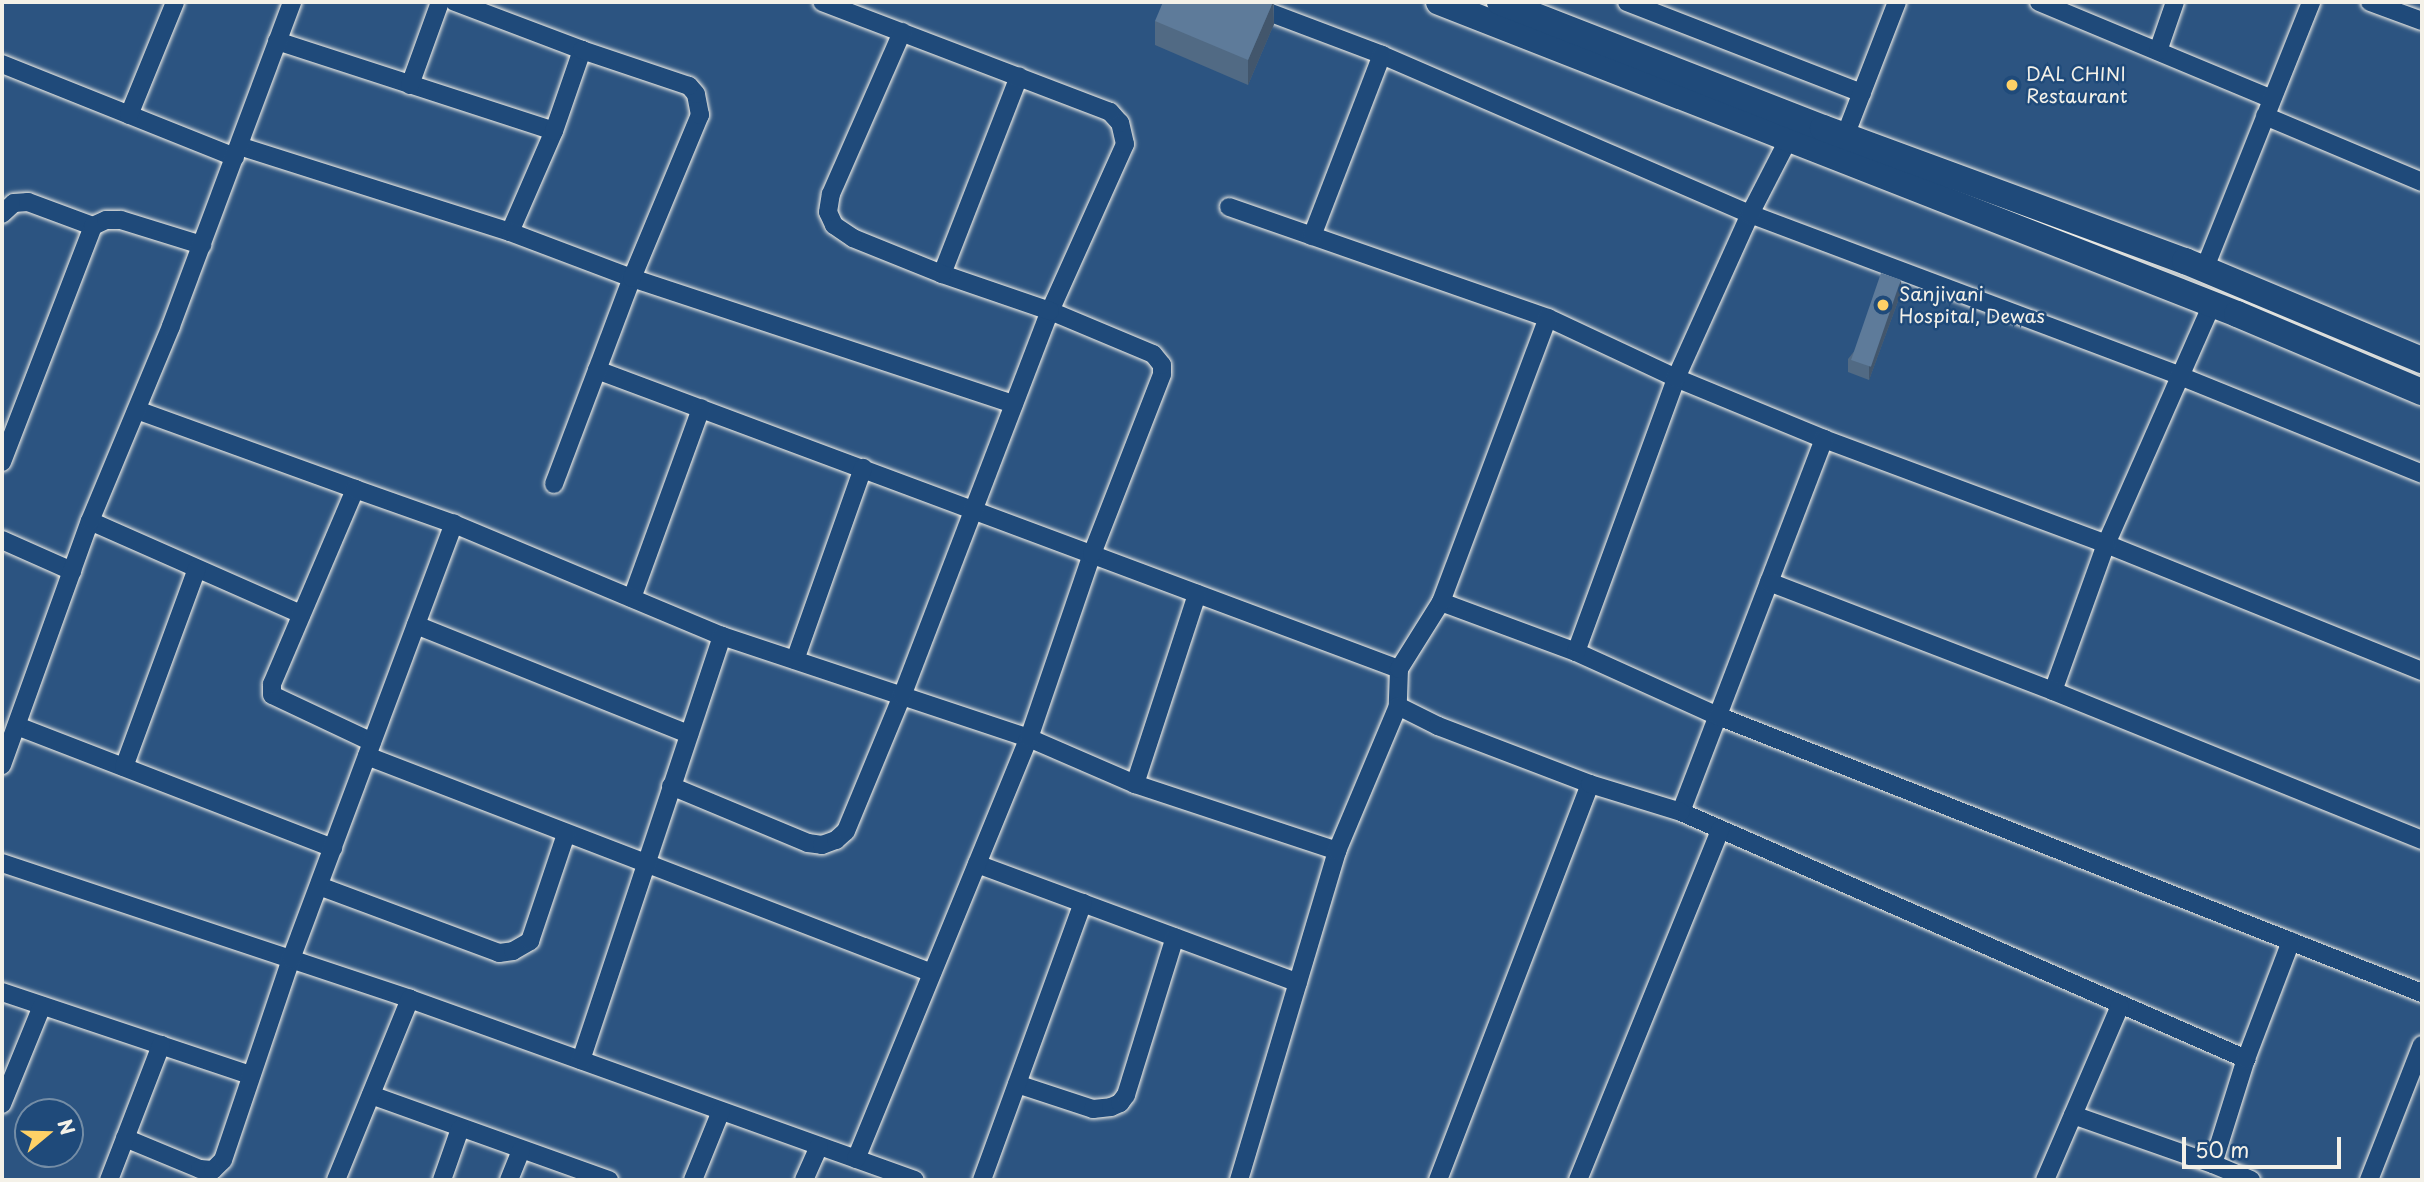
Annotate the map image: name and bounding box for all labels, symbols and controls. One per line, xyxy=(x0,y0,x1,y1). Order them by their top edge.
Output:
place label: DAL CHINI Restaurant xyxy=(2026,63,2128,107)
marker: DAL CHINI Restaurant xyxy=(2004,77,2020,93)
place label: Sanjivani Hospital, Dewas xyxy=(1899,283,2046,327)
marker: Sanjivani Hospital, Dewas xyxy=(1873,295,1893,315)
north arrow xyxy=(14,1098,84,1168)
text: N xyxy=(51,1115,83,1138)
scale bar xyxy=(2186,1122,2345,1166)
text: 50 m xyxy=(2195,1133,2249,1165)

